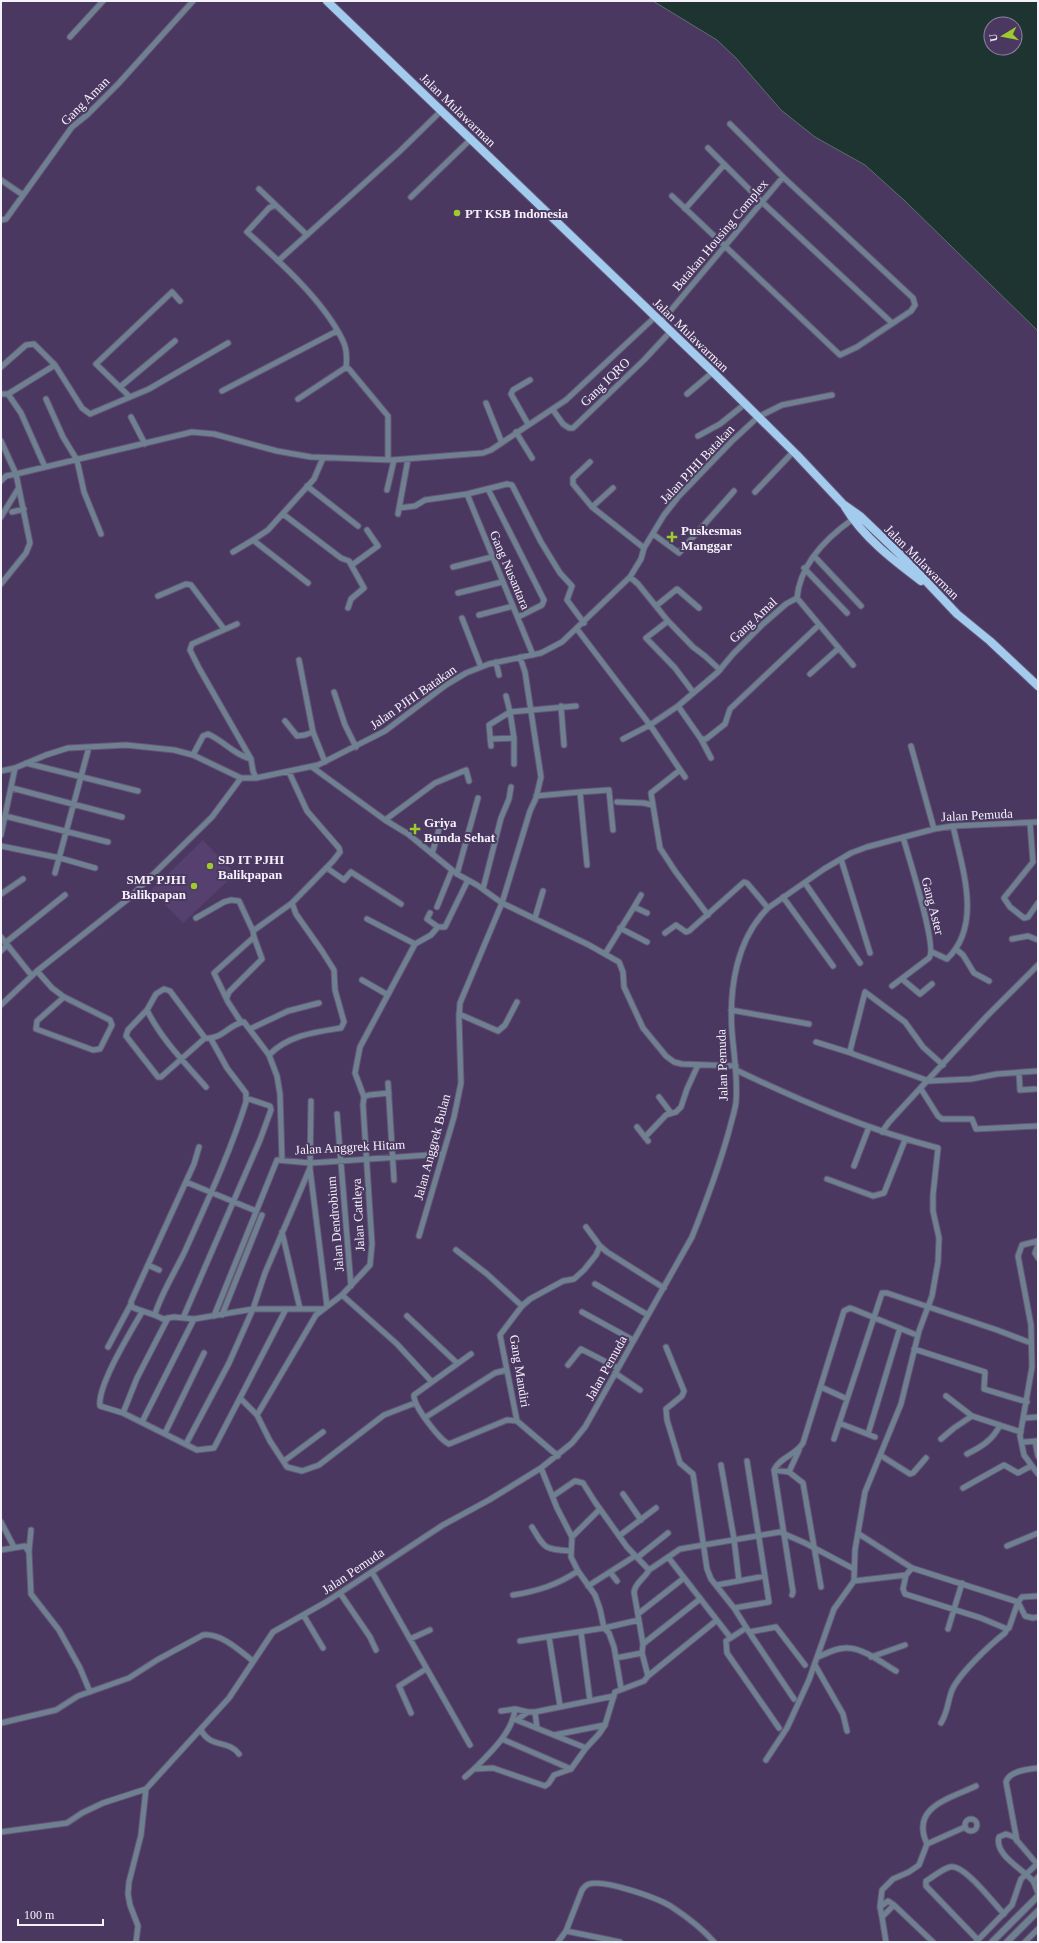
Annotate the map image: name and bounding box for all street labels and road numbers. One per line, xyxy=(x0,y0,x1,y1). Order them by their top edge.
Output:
street label: Jalan Mulawarman xyxy=(417,70,499,150)
street label: Gang Aman xyxy=(58,73,113,128)
street label: Batakan Housing Complex xyxy=(669,176,771,294)
street label: Jalan Mulawarman xyxy=(650,295,732,375)
street label: Gang IQRO xyxy=(577,355,633,409)
street label: Jalan PJHI Batakan xyxy=(657,421,738,506)
street label: Jalan Mulawarman xyxy=(882,522,963,603)
street label: Gang Nusantara xyxy=(487,528,533,612)
street label: Gang Amal xyxy=(726,594,780,646)
street label: Jalan PJHI Batakan xyxy=(367,661,459,732)
street label: Jalan Pemuda xyxy=(941,806,1013,824)
street label: Gang Aster xyxy=(919,876,948,937)
street label: Jalan Pemuda xyxy=(713,1029,731,1101)
street label: Jalan Anggrek Bulan xyxy=(411,1092,453,1202)
street label: Jalan Anggrek Hitam xyxy=(294,1137,406,1157)
street label: Jalan Dendrobium xyxy=(323,1176,347,1272)
street label: Jalan Cattleya xyxy=(349,1178,367,1252)
street label: Jalan Pemuda xyxy=(582,1333,630,1403)
street label: Gang Mandiri xyxy=(507,1334,533,1409)
street label: Jalan Pemuda xyxy=(319,1545,387,1597)

